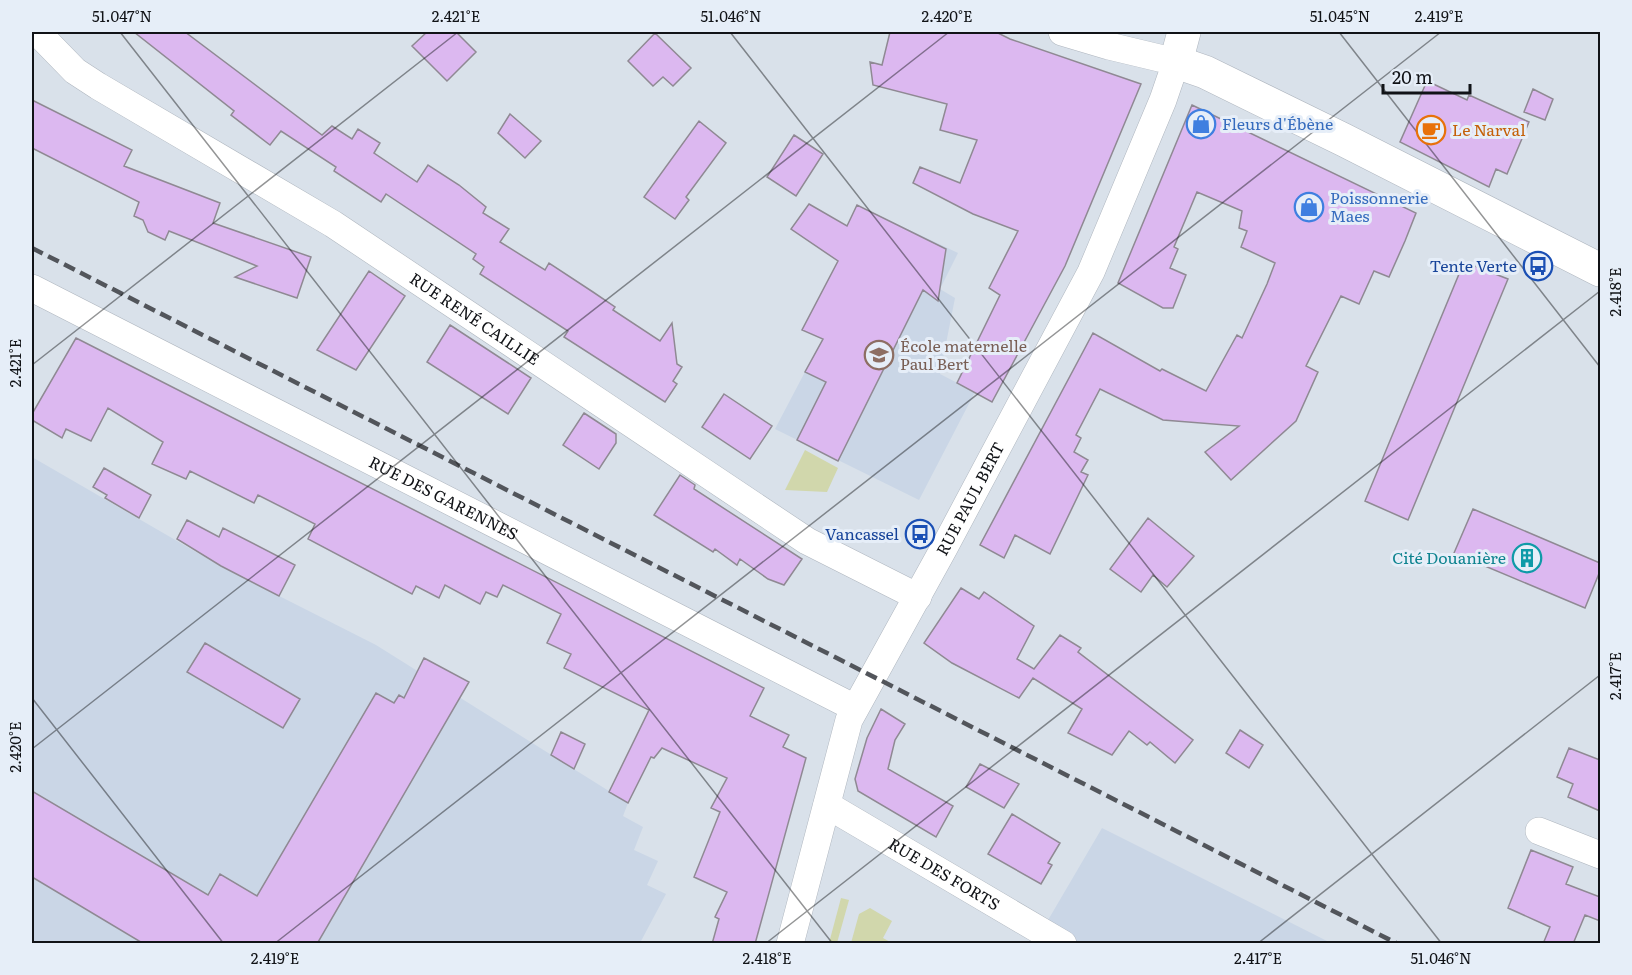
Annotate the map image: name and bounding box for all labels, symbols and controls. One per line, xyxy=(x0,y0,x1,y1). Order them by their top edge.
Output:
text: 51.047°N xyxy=(92,4,152,27)
text: 2.421°E xyxy=(432,4,480,27)
text: 51.046°N xyxy=(700,4,762,27)
text: 2.420°E xyxy=(921,4,973,27)
text: 51.045°N xyxy=(1310,4,1370,27)
text: 2.419°E xyxy=(1415,4,1463,27)
scale bar xyxy=(1383,57,1470,95)
text: 20 m xyxy=(1392,63,1433,90)
shop icon: Fleurs d'Ébène xyxy=(1185,108,1217,140)
place label: Fleurs d'Ébène xyxy=(1222,111,1333,135)
cafe icon: Le Narval xyxy=(1415,114,1447,146)
place label: Le Narval xyxy=(1452,117,1526,141)
place label: Poissonnerie Maes xyxy=(1330,185,1428,227)
shop icon: Poissonnerie Maes xyxy=(1293,191,1325,223)
bus stop icon: Tente Verte xyxy=(1522,250,1554,282)
place label: Tente Verte xyxy=(1430,253,1517,277)
street label: RUE RENÉ CAILLIE xyxy=(406,266,545,370)
text: 2.418°E xyxy=(1603,267,1626,317)
place label: École maternelle Paul Bert xyxy=(900,333,1027,375)
text: 2.421°E xyxy=(3,339,26,387)
school or university icon: École maternelle Paul Bert xyxy=(863,339,895,371)
street label: RUE PAUL BERT xyxy=(929,437,1010,559)
street label: RUE DES GARENNES xyxy=(365,449,523,545)
bus stop icon: Vancassel xyxy=(904,518,936,550)
place label: Vancassel xyxy=(825,521,899,545)
building icon: Cité Douanière xyxy=(1511,542,1543,574)
place label: Cité Douanière xyxy=(1392,545,1506,569)
text: 2.417°E xyxy=(1603,652,1626,700)
text: 2.420°E xyxy=(3,721,26,773)
street label: RUE DES FORTS xyxy=(885,831,1005,915)
text: 2.419°E xyxy=(251,946,299,969)
text: 2.418°E xyxy=(742,946,792,969)
text: 2.417°E xyxy=(1234,946,1282,969)
text: 51.046°N xyxy=(1410,946,1472,969)

